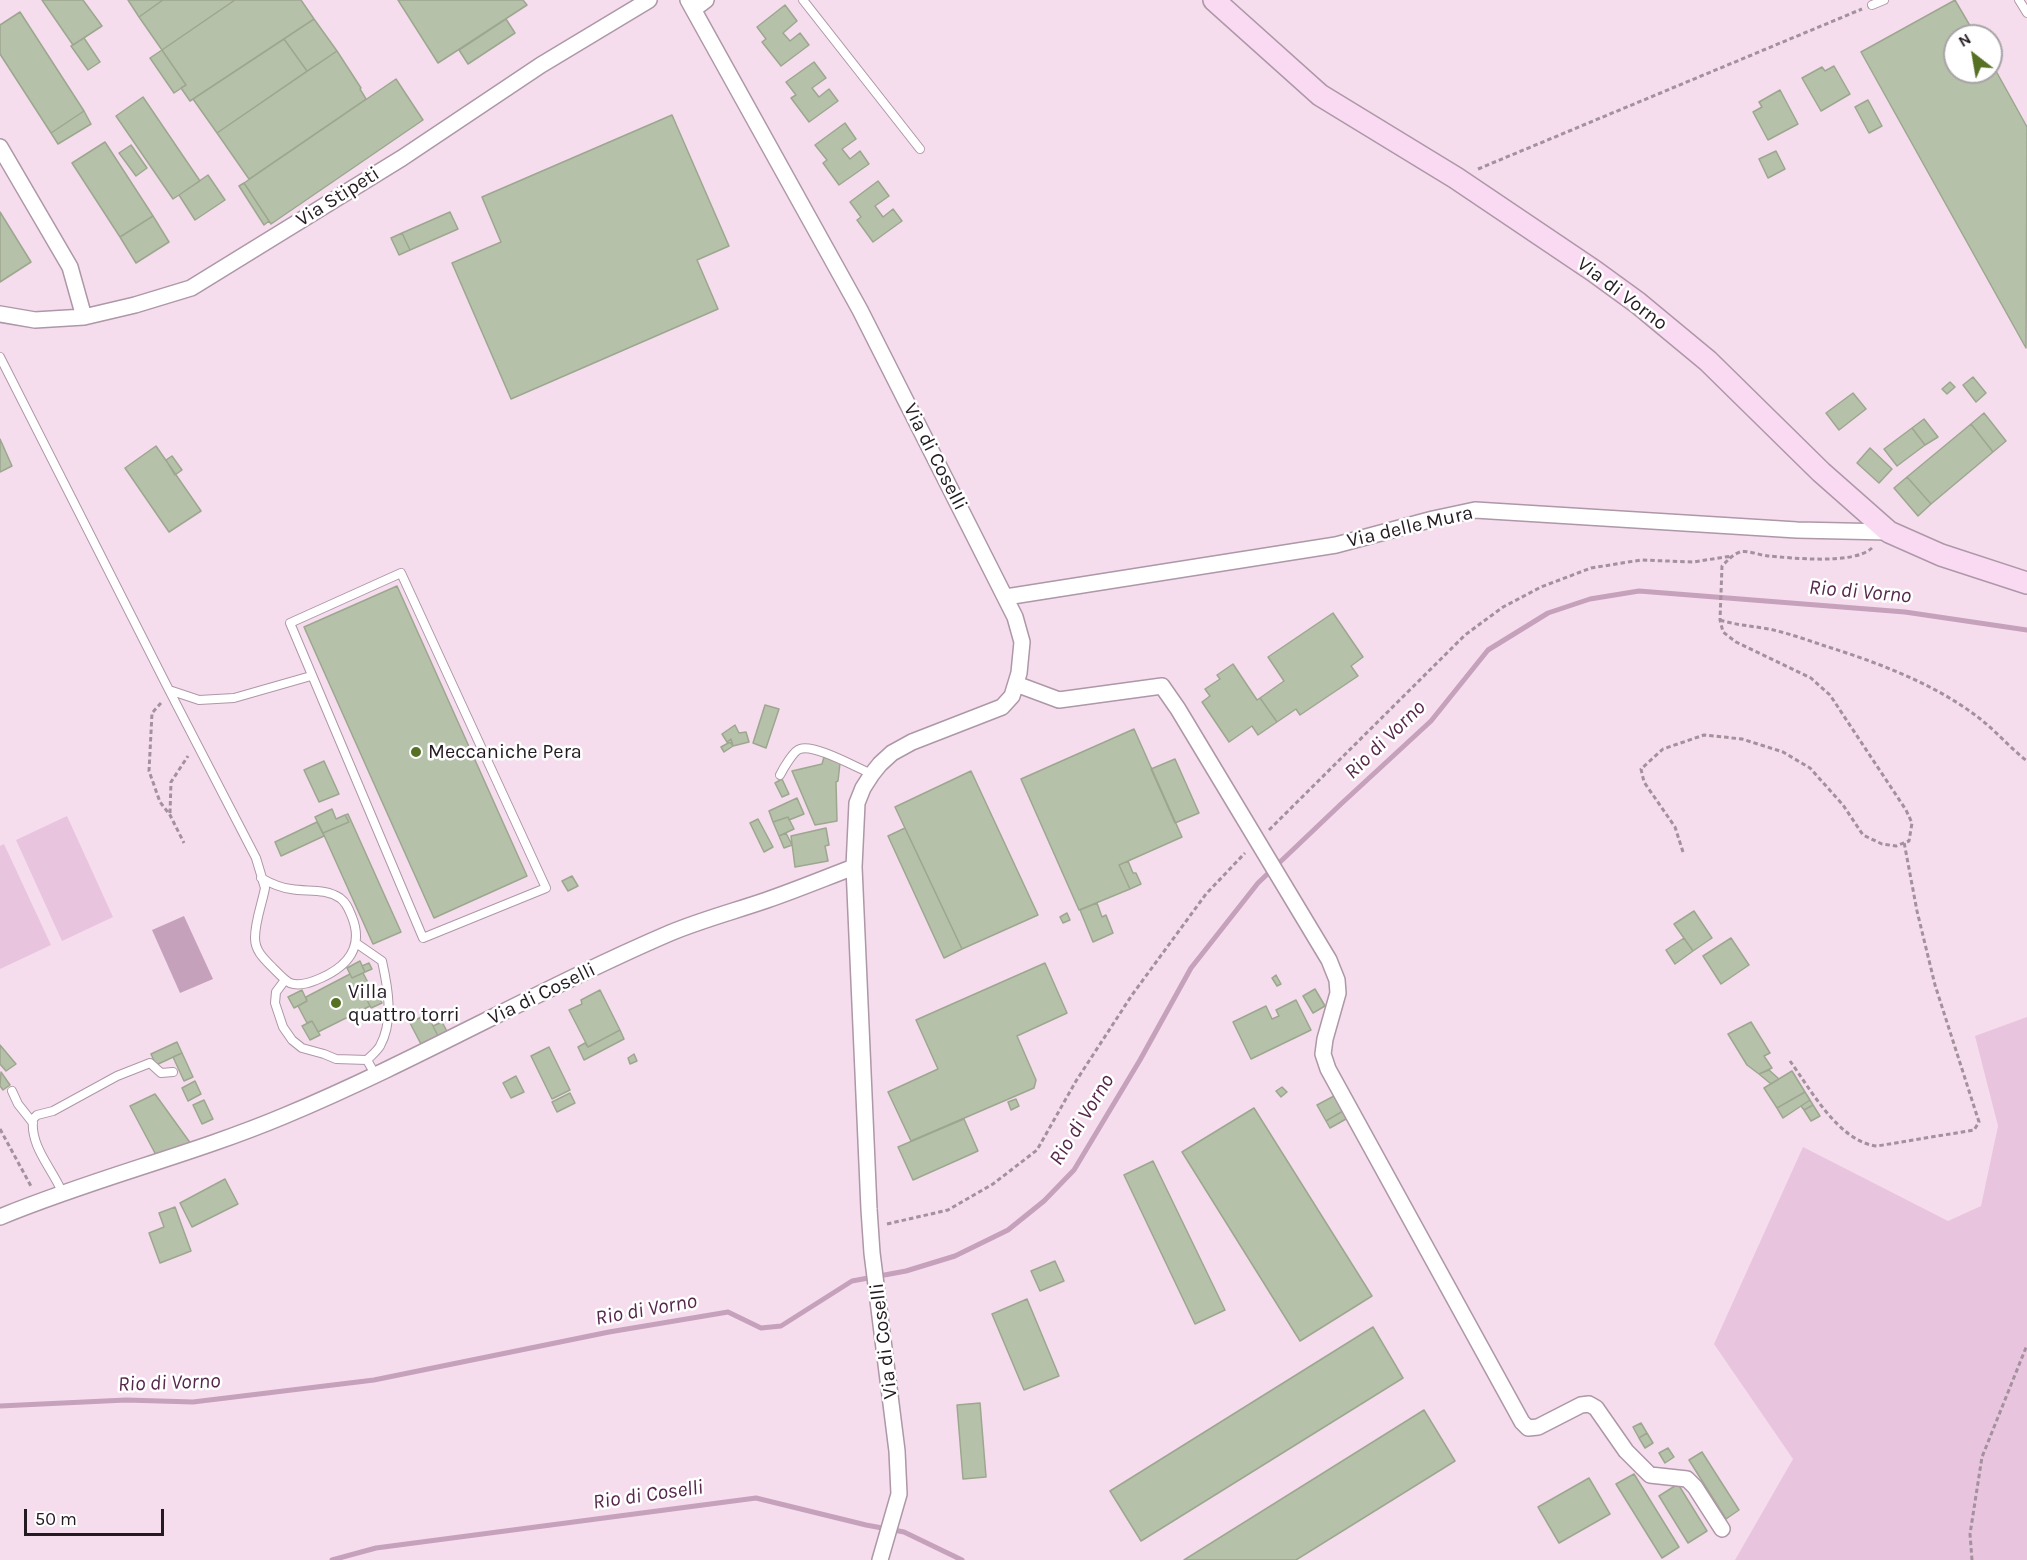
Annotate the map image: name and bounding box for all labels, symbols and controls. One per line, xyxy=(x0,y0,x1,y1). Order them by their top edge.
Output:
north arrow xyxy=(1943,24,2003,84)
text: N xyxy=(1955,29,1974,51)
street label: Via Stipeti xyxy=(292,162,384,232)
street label: Via di Vorno xyxy=(1572,252,1672,336)
street label: Via di Coselli xyxy=(898,400,972,514)
street label: Via delle Mura xyxy=(1345,501,1475,553)
water label: Rio di Vorno xyxy=(1808,575,1912,609)
water label: Rio di Vorno xyxy=(1339,695,1431,785)
place label: Meccaniche Pera xyxy=(428,740,582,764)
marker: Meccaniche Pera xyxy=(409,745,423,759)
street label: Via di Coselli xyxy=(484,958,600,1030)
place label: Villa quattro torri xyxy=(348,980,460,1027)
marker: Villa quattro torri xyxy=(329,996,343,1010)
water label: Rio di Vorno xyxy=(1044,1070,1120,1170)
street label: Via di Coselli xyxy=(865,1282,903,1400)
water label: Rio di Vorno xyxy=(593,1289,699,1331)
water label: Rio di Vorno xyxy=(117,1369,221,1397)
water label: Rio di Coselli xyxy=(591,1475,705,1515)
scale bar xyxy=(27,1497,166,1535)
text: 50 m xyxy=(35,1508,77,1530)

